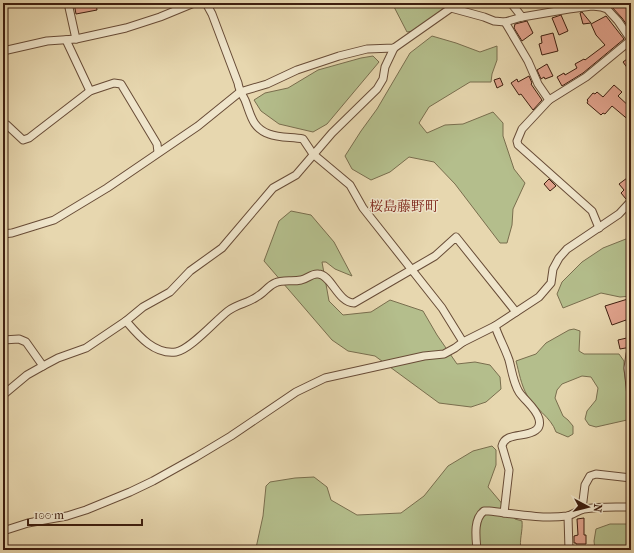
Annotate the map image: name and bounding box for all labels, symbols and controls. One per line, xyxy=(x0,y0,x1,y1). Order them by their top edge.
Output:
district label: 桜島藤野町 xyxy=(369,198,439,215)
north arrow xyxy=(568,487,608,527)
scale bar xyxy=(28,501,142,527)
text: N xyxy=(590,503,604,514)
text: 100 m xyxy=(34,508,64,522)

